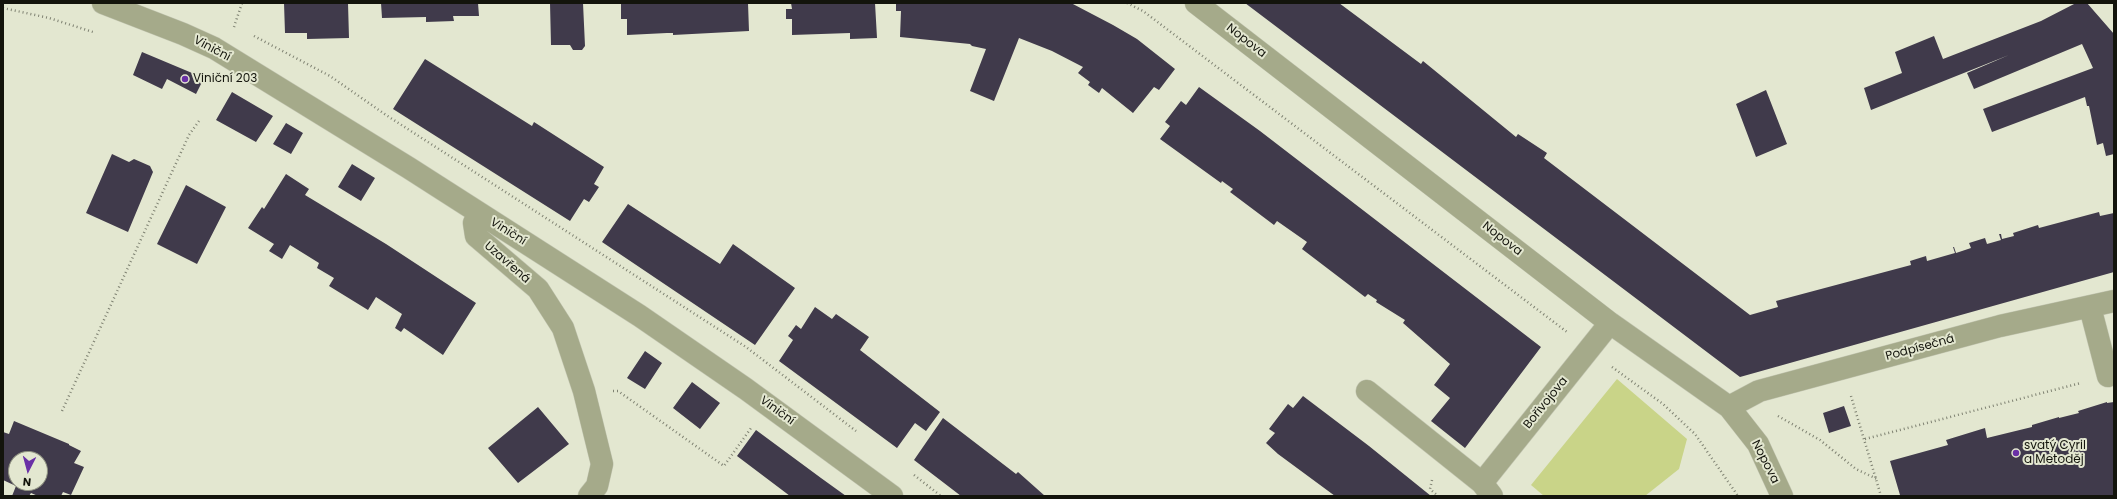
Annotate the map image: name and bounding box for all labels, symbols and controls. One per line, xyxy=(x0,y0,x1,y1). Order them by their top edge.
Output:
street label: Nopova xyxy=(1223,21,1269,61)
street label: Viniční xyxy=(191,33,233,65)
place label: Viniční 203 xyxy=(193,72,257,86)
marker: Viniční 203 xyxy=(180,74,190,84)
street label: Viniční xyxy=(487,215,529,249)
street label: Nopova xyxy=(1479,219,1525,259)
street label: Uzavřená xyxy=(481,239,533,287)
street label: Podpísečná xyxy=(1884,332,1956,364)
street label: Bořivojova xyxy=(1521,374,1571,432)
street label: Viniční xyxy=(757,394,797,428)
street label: Nopova xyxy=(1748,438,1782,486)
place label: svatý Cyril a Metoděj xyxy=(2024,439,2086,467)
marker: svatý Cyril a Metoděj xyxy=(2011,448,2021,458)
north arrow xyxy=(8,451,48,491)
text: N xyxy=(22,474,32,490)

